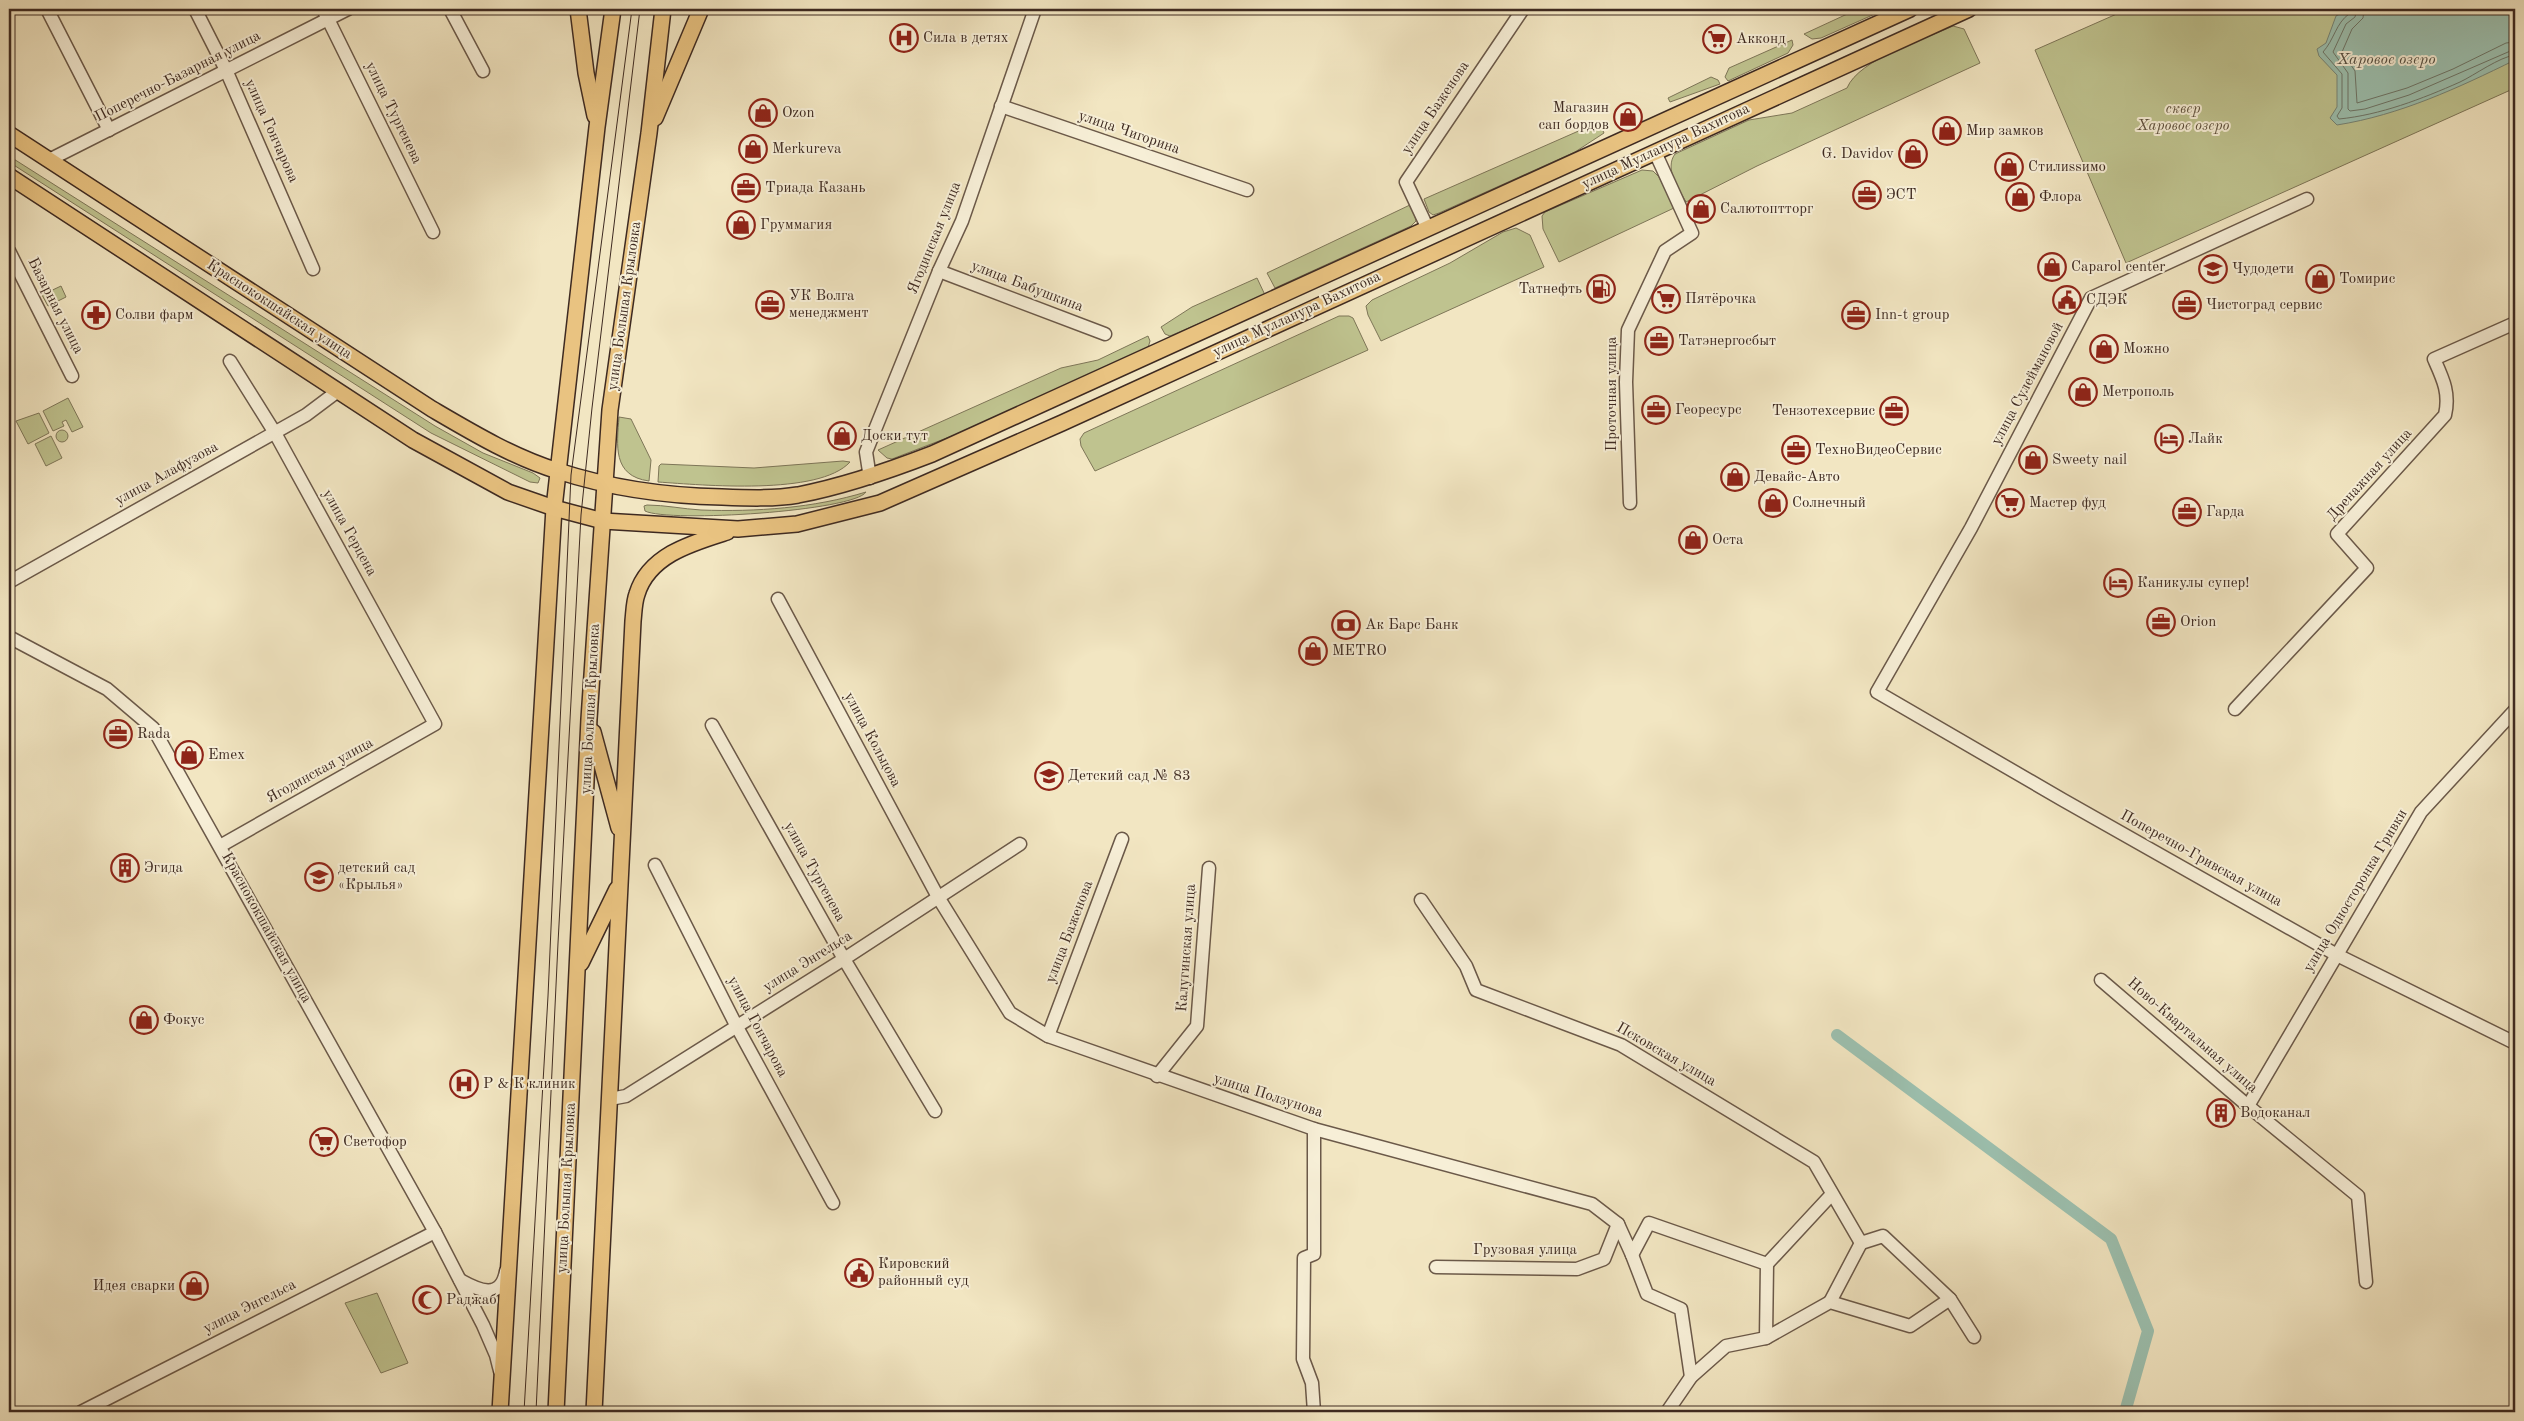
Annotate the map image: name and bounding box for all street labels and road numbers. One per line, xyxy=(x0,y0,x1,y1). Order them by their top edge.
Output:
street label: Поперечно-Базарная улица xyxy=(93,28,264,125)
street label: улица Баженова xyxy=(1399,58,1473,157)
street label: улица Тургенева xyxy=(362,60,424,167)
street label: улица Гончарова xyxy=(241,77,301,186)
street label: улица Мулланура Вахитова xyxy=(1580,101,1753,192)
street label: улица Чигорина xyxy=(1076,109,1182,158)
street label: Ягодинская улица xyxy=(906,179,965,296)
street label: улица Большая Крыловка xyxy=(606,220,644,392)
street label: Базарная улица xyxy=(24,255,86,357)
street label: Краснококшайская улица xyxy=(204,258,355,363)
street label: улица Бабушкина xyxy=(969,259,1086,315)
street label: улица Мулланура Вахитова xyxy=(1211,269,1384,360)
street label: улица Сулеймановой xyxy=(1989,320,2067,448)
street label: Проточная улица xyxy=(1605,336,1620,452)
street label: Дренажная улица xyxy=(2325,426,2416,524)
street label: улица Алафузова xyxy=(113,439,221,508)
street label: улица Герцена xyxy=(319,487,379,579)
street label: улица Большая Крыловка xyxy=(579,623,603,795)
street label: улица Кольцова xyxy=(841,690,904,790)
street label: Ягодинская улица xyxy=(264,735,376,807)
street label: улица Односторонка Гривки xyxy=(2301,807,2411,975)
street label: Поперечно-Гривская улица xyxy=(2118,808,2285,910)
street label: улица Тургенева xyxy=(780,820,848,925)
street label: Краснококшайская улица xyxy=(218,850,314,1006)
street label: улица Баженова xyxy=(1044,878,1097,985)
street label: Калугинская улица xyxy=(1175,883,1199,1013)
street label: улица Энгельса xyxy=(761,928,856,995)
street label: улица Гончарова xyxy=(724,974,790,1080)
street label: Ново-Квартальная улица xyxy=(2124,976,2260,1097)
street label: Псковская улица xyxy=(1614,1020,1719,1090)
street label: улица Ползунова xyxy=(1211,1071,1325,1121)
street label: улица Большая Крыловка xyxy=(555,1102,579,1274)
street label: Грузовая улица xyxy=(1473,1243,1578,1258)
street label: улица Энгельса xyxy=(201,1277,299,1337)

